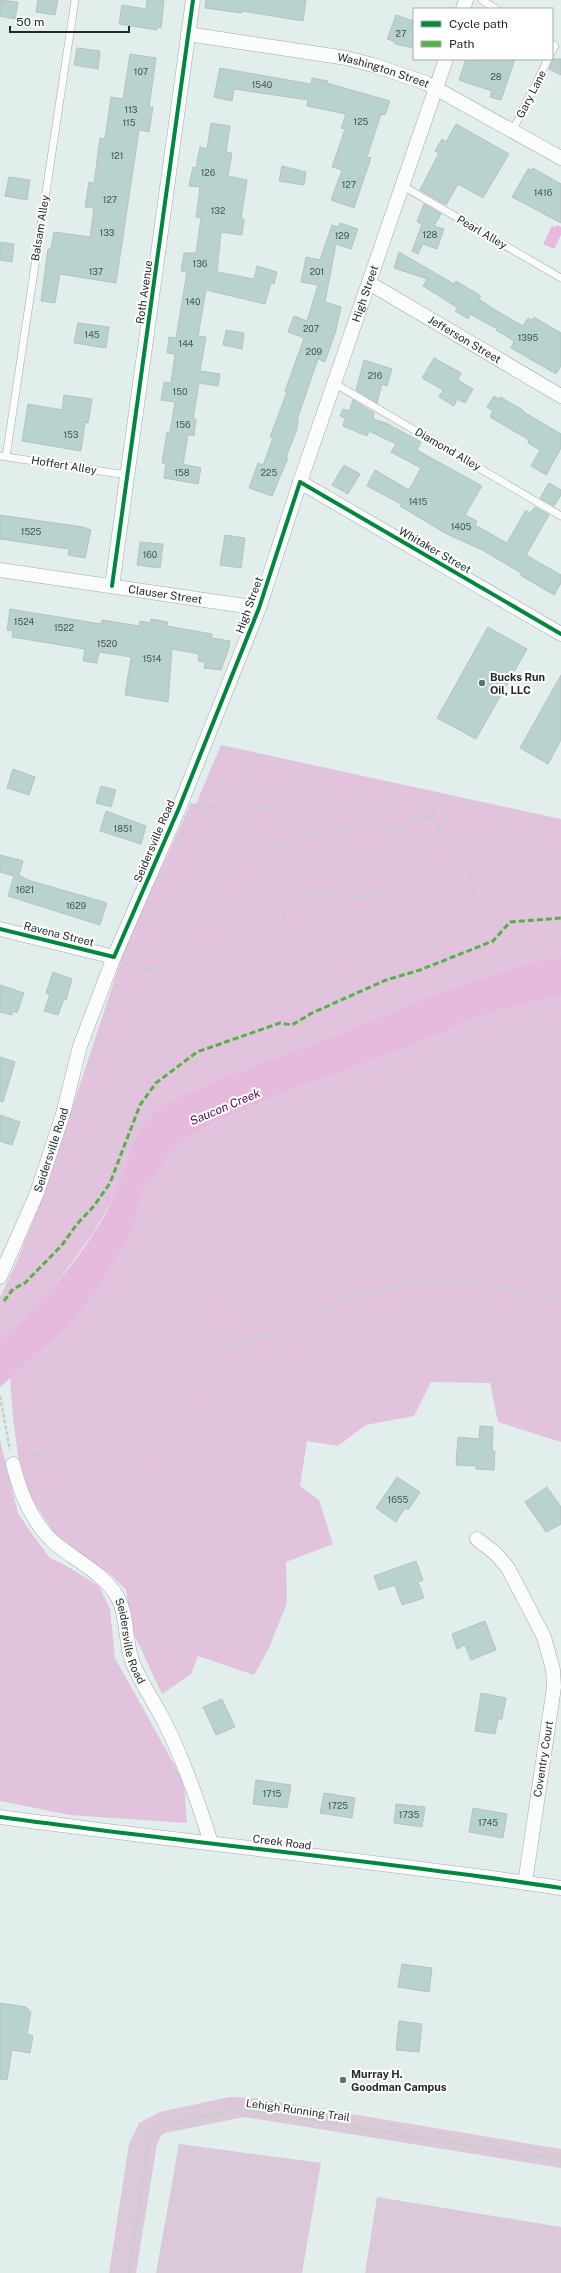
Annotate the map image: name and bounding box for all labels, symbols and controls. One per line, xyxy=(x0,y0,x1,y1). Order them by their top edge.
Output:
scale bar xyxy=(10,8,129,34)
legend xyxy=(413,8,553,60)
text: 50 m xyxy=(16,15,44,29)
text: Cycle path xyxy=(449,17,508,31)
house number: 27 xyxy=(396,28,406,39)
text: Path xyxy=(449,37,475,51)
street label: Washington Street xyxy=(337,51,432,90)
house number: 107 xyxy=(134,66,148,77)
street label: Gary Lane xyxy=(514,68,548,120)
house number: 28 xyxy=(490,71,502,82)
house number: 1540 xyxy=(252,79,273,90)
house number: 113 xyxy=(125,104,138,115)
house number: 125 xyxy=(354,116,369,127)
house number: 115 xyxy=(122,117,136,128)
house number: 121 xyxy=(111,150,123,161)
house number: 126 xyxy=(201,167,216,178)
house number: 127 xyxy=(342,179,356,190)
house number: 1416 xyxy=(534,187,553,198)
street label: Balsam Alley xyxy=(29,194,51,262)
house number: 127 xyxy=(103,194,117,205)
house number: 132 xyxy=(211,205,225,216)
street label: Pearl Alley xyxy=(455,213,509,251)
house number: 133 xyxy=(100,227,115,238)
house number: 128 xyxy=(423,229,438,240)
house number: 129 xyxy=(335,230,350,241)
house number: 136 xyxy=(193,258,208,269)
street label: Roth Avenue xyxy=(134,259,154,325)
street label: High Street xyxy=(350,264,380,324)
house number: 137 xyxy=(89,266,103,277)
house number: 201 xyxy=(310,266,324,277)
house number: 140 xyxy=(186,296,201,307)
street label: Jefferson Street xyxy=(426,313,503,365)
house number: 207 xyxy=(303,323,319,334)
house number: 145 xyxy=(84,329,100,340)
house number: 1395 xyxy=(518,332,539,343)
house number: 144 xyxy=(179,338,194,349)
house number: 209 xyxy=(306,346,323,357)
house number: 216 xyxy=(368,370,383,381)
house number: 150 xyxy=(173,386,188,397)
house number: 156 xyxy=(175,419,191,430)
street label: Diamond Alley xyxy=(413,425,483,473)
house number: 153 xyxy=(63,429,79,440)
street label: Hoffert Alley xyxy=(30,454,98,476)
house number: 158 xyxy=(174,467,190,478)
house number: 225 xyxy=(261,467,277,478)
house number: 1415 xyxy=(409,496,428,507)
house number: 1405 xyxy=(451,521,472,532)
street label: Whitaker Street xyxy=(397,525,473,575)
house number: 1525 xyxy=(21,526,42,537)
house number: 160 xyxy=(143,549,158,560)
street label: High Street xyxy=(233,575,265,635)
street label: Clauser Street xyxy=(128,583,203,606)
house number: 1524 xyxy=(14,616,35,627)
house number: 1522 xyxy=(54,622,74,633)
house number: 1520 xyxy=(97,638,118,649)
house number: 1514 xyxy=(143,653,162,664)
place label: Bucks Run Oil, LLC xyxy=(490,671,545,696)
marker: Bucks Run Oil, LLC xyxy=(477,678,487,688)
street label: Seidersville Road xyxy=(131,798,177,884)
house number: 1851 xyxy=(114,823,132,834)
house number: 1621 xyxy=(16,884,34,895)
house number: 1629 xyxy=(66,900,87,911)
street label: Ravena Street xyxy=(23,919,95,949)
water label: Saucon Creek xyxy=(188,1086,263,1128)
street label: Seidersville Road xyxy=(32,1106,70,1194)
house number: 1655 xyxy=(388,1494,409,1505)
street label: Seidersville Road xyxy=(113,1596,148,1686)
street label: Coventry Court xyxy=(531,1720,555,1798)
house number: 1715 xyxy=(263,1788,282,1799)
house number: 1725 xyxy=(328,1800,348,1811)
house number: 1735 xyxy=(399,1809,419,1820)
house number: 1745 xyxy=(478,1817,498,1828)
street label: Creek Road xyxy=(252,1832,312,1852)
place label: Murray H. Goodman Campus xyxy=(351,2068,447,2093)
marker: Murray H. Goodman Campus xyxy=(338,2075,348,2085)
street label: Lehigh Running Trail xyxy=(245,2097,351,2123)

